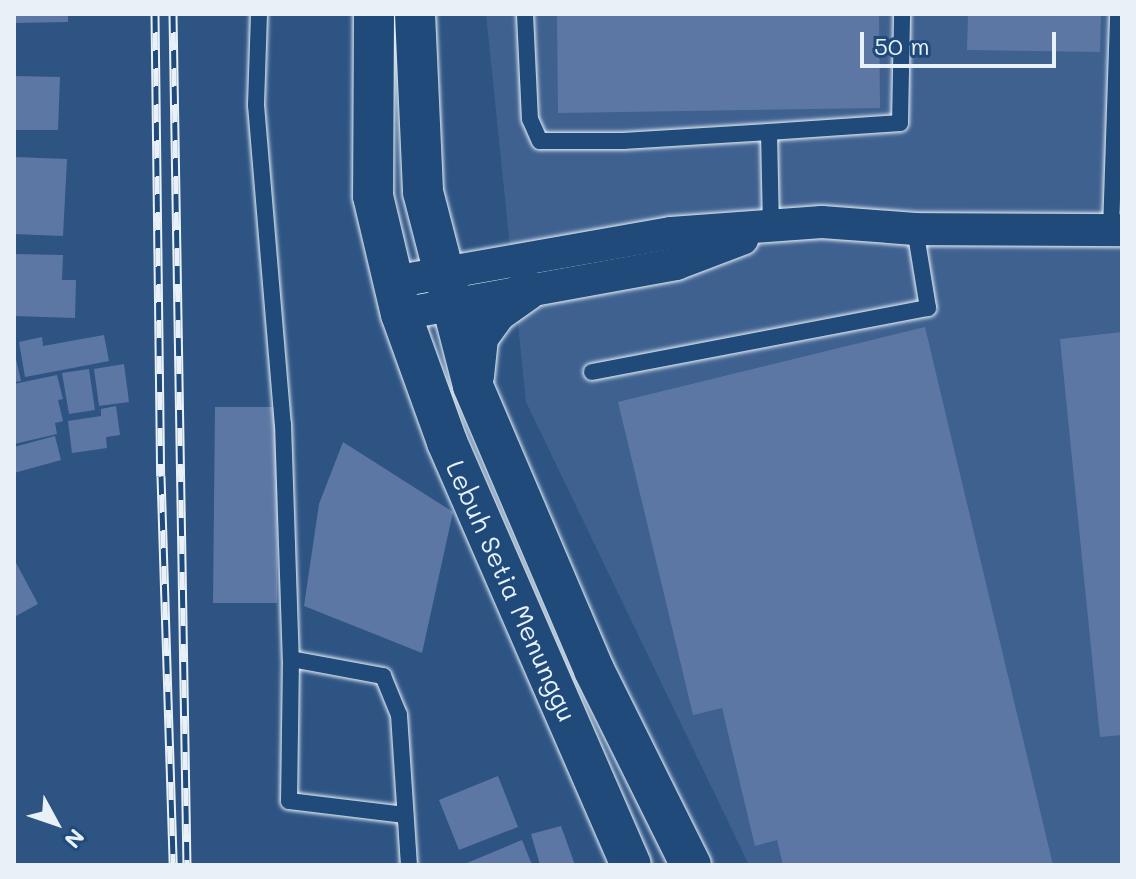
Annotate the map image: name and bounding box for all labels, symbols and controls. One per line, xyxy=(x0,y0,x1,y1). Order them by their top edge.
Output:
scale bar xyxy=(864,16,1060,66)
text: 50 m xyxy=(874,30,930,61)
street label: Lebuh Setia Menunggu xyxy=(439,456,583,726)
north arrow xyxy=(16,783,96,863)
text: N xyxy=(58,823,91,854)

